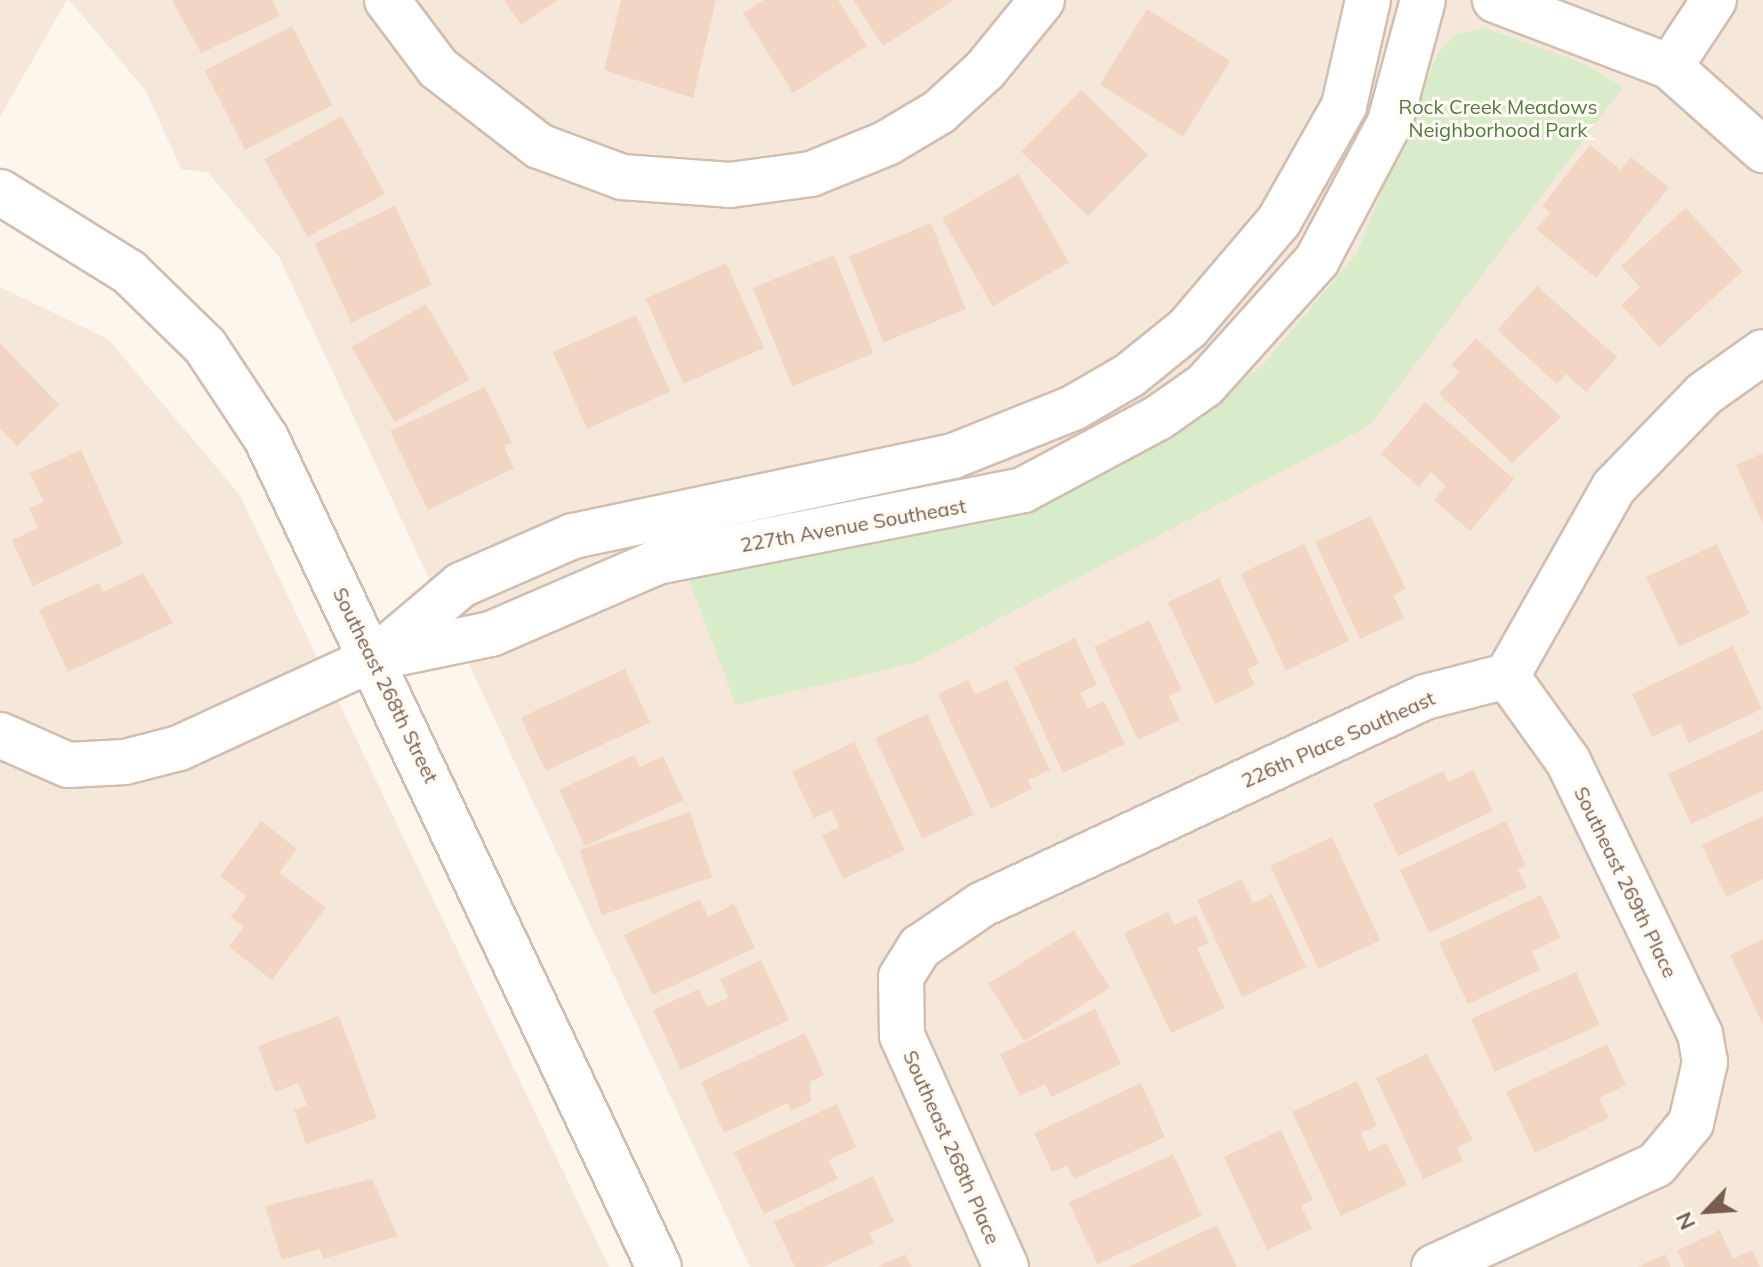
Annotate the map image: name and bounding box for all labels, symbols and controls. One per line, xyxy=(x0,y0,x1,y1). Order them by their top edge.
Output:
park label: Rock Creek Meadows Neighborhood Park xyxy=(1399,95,1597,142)
street label: 227th Avenue Southeast xyxy=(738,493,968,557)
street label: Southeast 268th Street xyxy=(328,583,444,787)
street label: 226th Place Southeast xyxy=(1237,685,1439,793)
street label: Southeast 269th Place xyxy=(1569,783,1683,981)
street label: Southeast 268th Place xyxy=(898,1046,1006,1248)
north arrow xyxy=(1667,1171,1747,1251)
text: N xyxy=(1669,1208,1701,1235)

